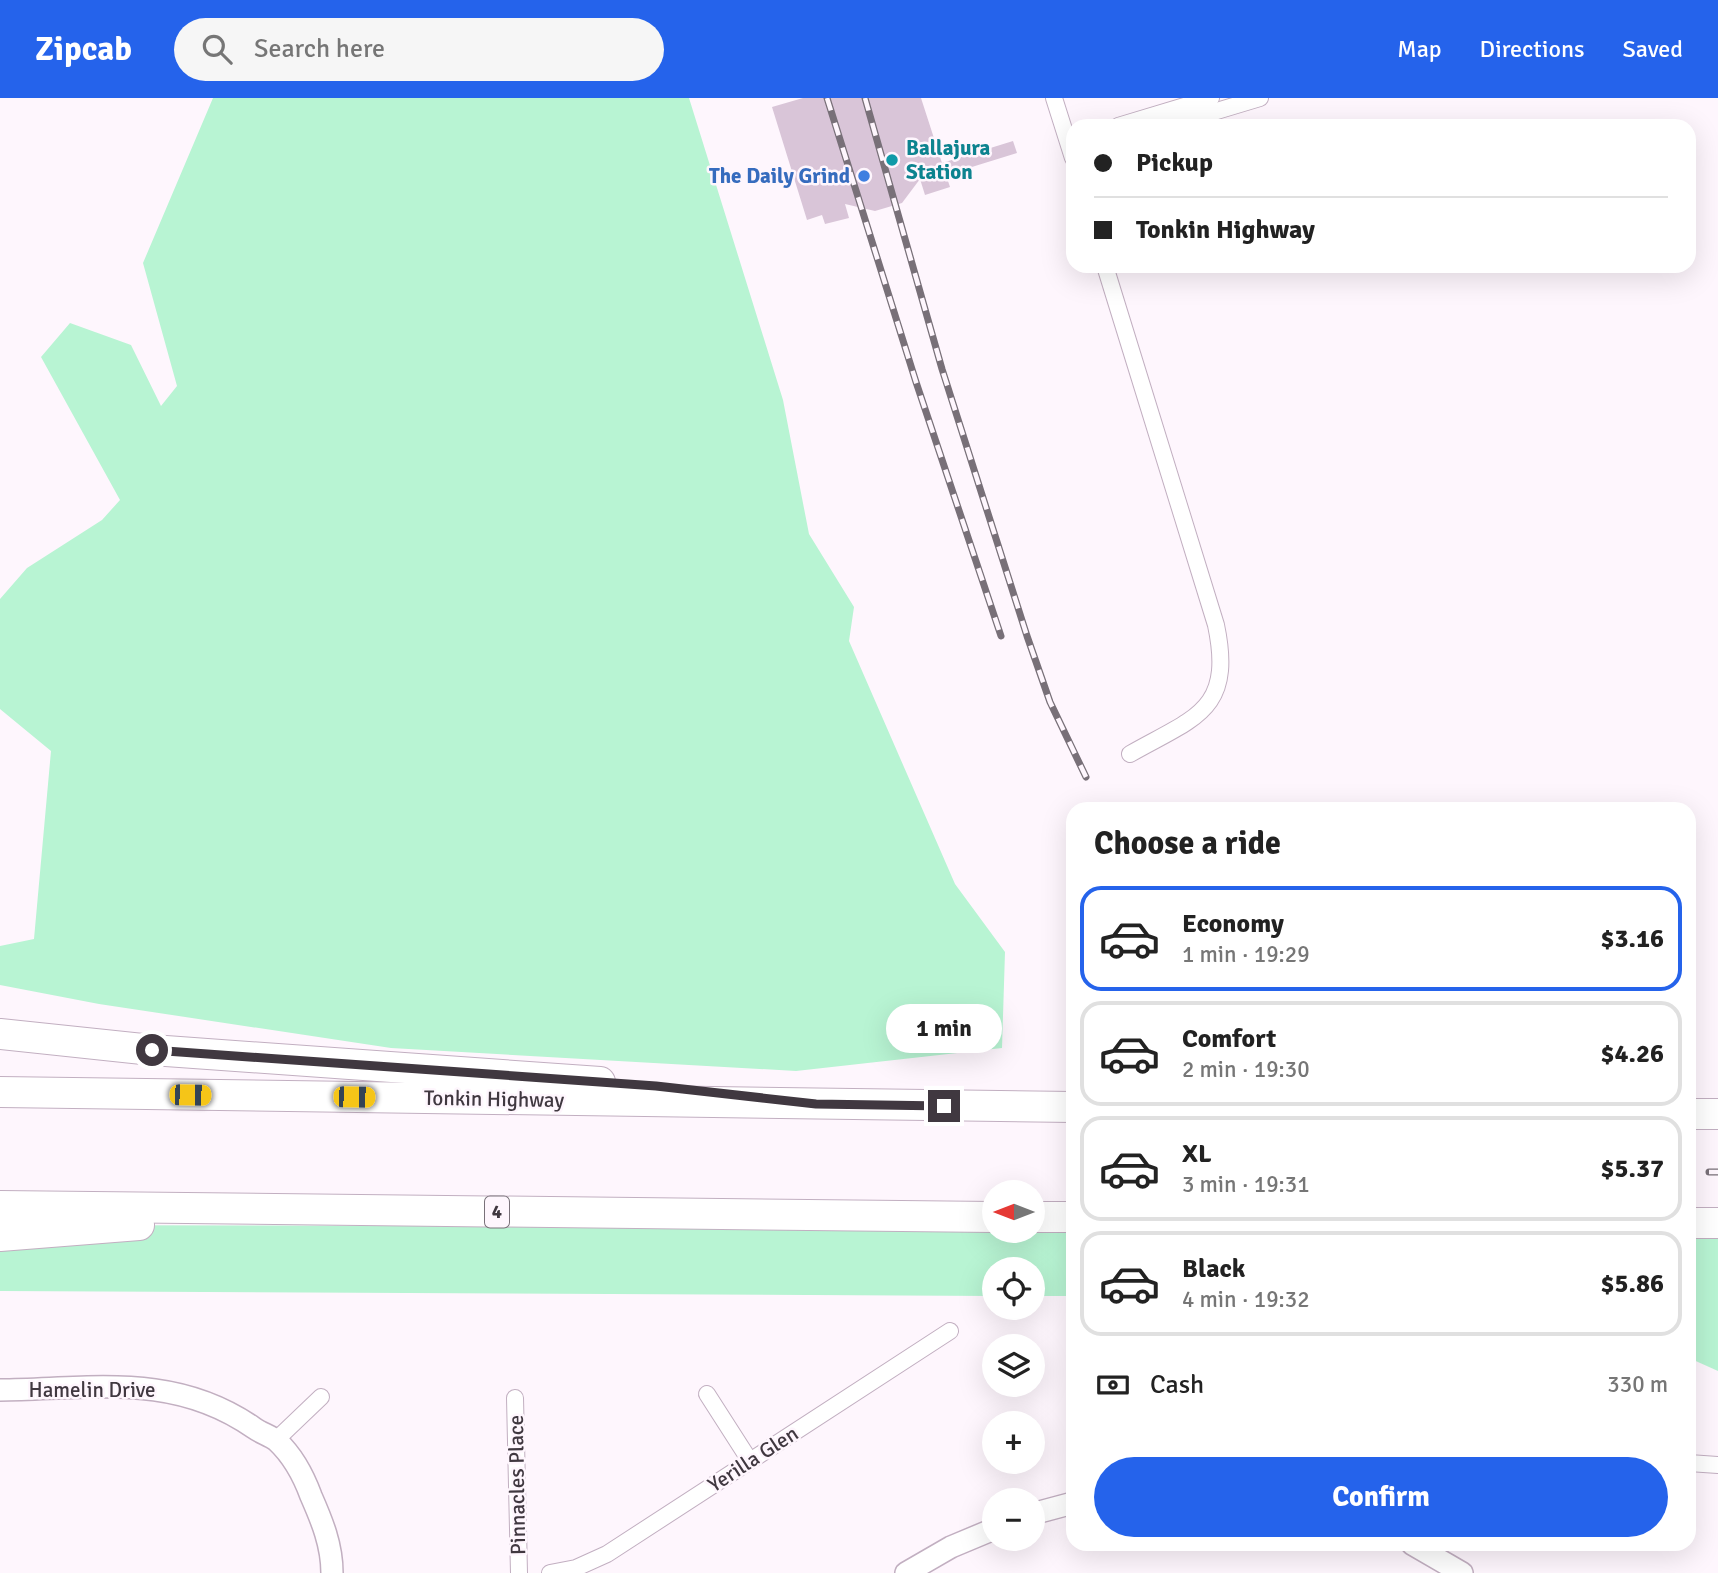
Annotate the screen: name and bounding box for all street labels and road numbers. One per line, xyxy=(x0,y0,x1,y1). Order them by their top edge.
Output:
street label: Tonkin Highway xyxy=(424,1085,565,1113)
road number: 4 xyxy=(485,1196,509,1228)
street label: Hamelin Drive xyxy=(29,1377,155,1403)
street label: Pinnacles Place xyxy=(503,1415,531,1555)
street label: Yerilla Glen xyxy=(703,1420,803,1498)

